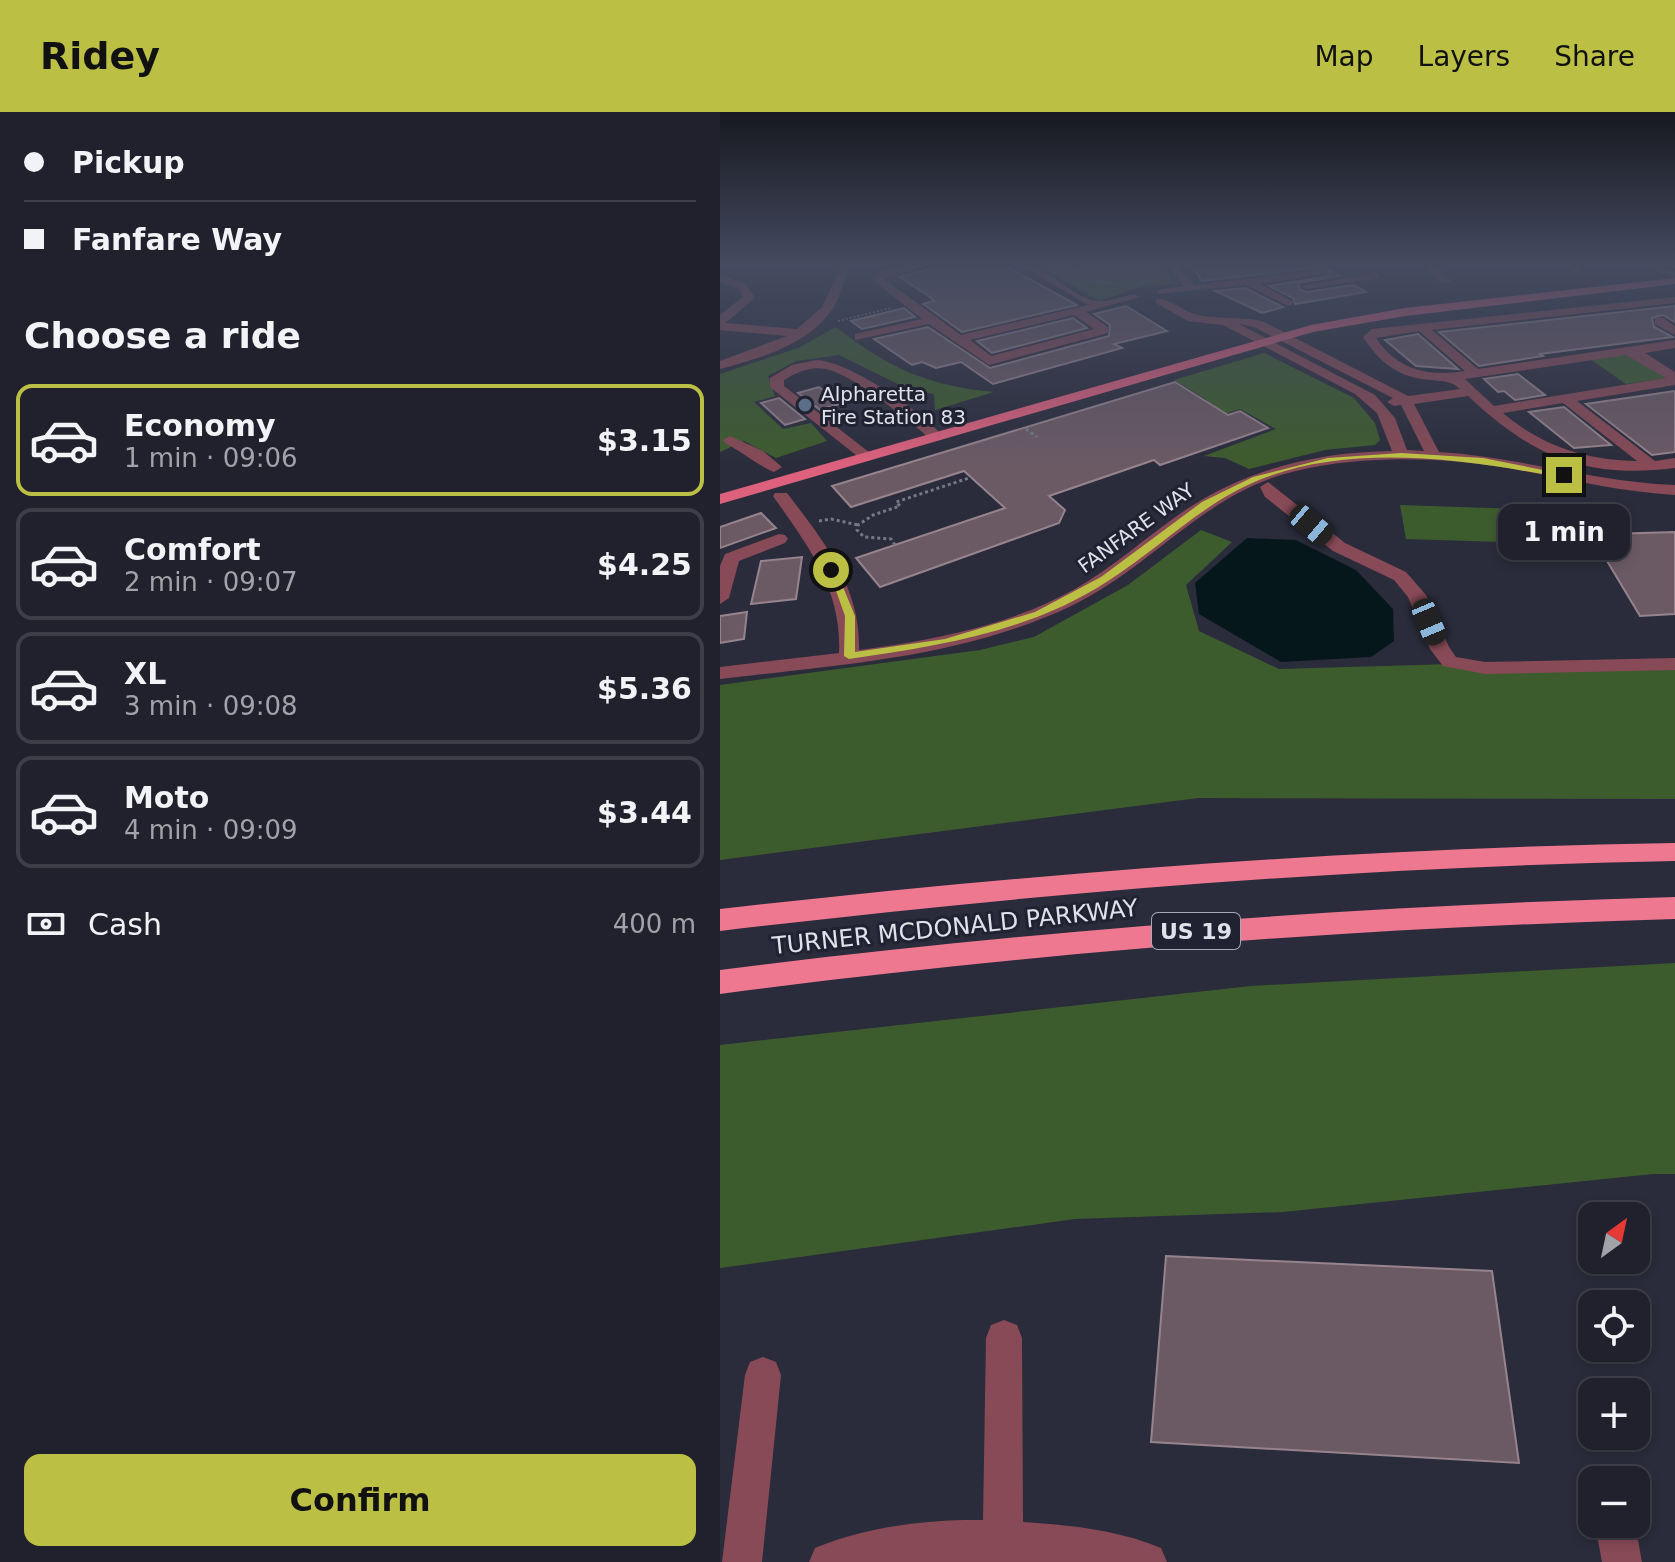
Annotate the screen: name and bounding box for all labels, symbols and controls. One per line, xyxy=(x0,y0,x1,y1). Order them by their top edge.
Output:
text: Ridey xyxy=(40,34,160,78)
text: Map xyxy=(1314,40,1374,73)
text: Layers xyxy=(1418,40,1510,73)
text: Share xyxy=(1554,40,1635,73)
text: Pickup xyxy=(72,145,185,180)
text: Fanfare Way xyxy=(72,222,282,257)
text: Choose a ride xyxy=(24,315,301,356)
place label: Alpharetta Fire Station 83 xyxy=(821,382,966,429)
marker: Alpharetta Fire Station 83 xyxy=(796,396,814,414)
icon: car xyxy=(28,404,100,476)
text: Economy xyxy=(124,408,276,443)
text: $3.15 xyxy=(597,423,692,458)
text: 1 min · 09:06 xyxy=(124,443,298,473)
route end xyxy=(1546,457,1582,493)
street label: FANFARE WAY xyxy=(1073,477,1199,578)
car xyxy=(1285,500,1337,550)
callout: 1 min xyxy=(1498,503,1630,559)
text: 1 min xyxy=(1523,517,1605,547)
icon: car xyxy=(28,528,100,600)
text: Comfort xyxy=(124,532,261,567)
text: $4.25 xyxy=(597,547,692,582)
route start xyxy=(813,552,849,588)
text: 2 min · 09:07 xyxy=(124,567,298,597)
car xyxy=(1409,595,1449,649)
icon: car xyxy=(28,652,100,724)
text: XL xyxy=(124,656,166,691)
text: $5.36 xyxy=(597,671,692,706)
text: 3 min · 09:08 xyxy=(124,691,298,721)
icon: car xyxy=(28,776,100,848)
text: Moto xyxy=(124,780,209,815)
text: $3.44 xyxy=(597,795,692,830)
text: 4 min · 09:09 xyxy=(124,815,298,845)
street label: TURNER MCDONALD PARKWAY xyxy=(770,894,1140,960)
icon: cash xyxy=(24,902,68,946)
text: Cash xyxy=(88,907,162,942)
text: 400 m xyxy=(613,909,696,939)
road number: US 19 xyxy=(1152,913,1240,949)
north arrow xyxy=(1578,1202,1650,1274)
map controls xyxy=(1578,1202,1650,1538)
button: locate xyxy=(1578,1290,1650,1362)
button: + xyxy=(1578,1378,1650,1450)
button: Confirm xyxy=(24,1454,696,1546)
button: − xyxy=(1578,1466,1650,1538)

